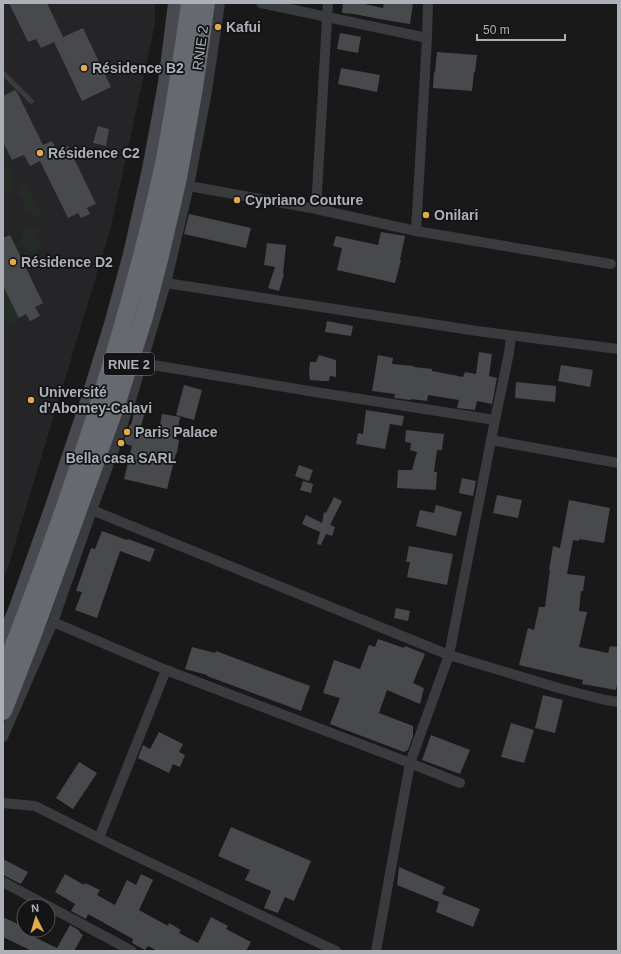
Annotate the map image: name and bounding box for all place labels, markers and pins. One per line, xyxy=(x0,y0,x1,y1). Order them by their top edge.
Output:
place label: Kafui xyxy=(226,19,261,35)
marker: Kafui xyxy=(213,22,223,32)
place label: Résidence B2 xyxy=(92,60,184,76)
marker: Résidence B2 xyxy=(79,63,89,73)
place label: Résidence C2 xyxy=(48,145,140,161)
marker: Résidence C2 xyxy=(35,148,45,158)
place label: Cypriano Couture xyxy=(245,192,363,208)
marker: Cypriano Couture xyxy=(232,195,242,205)
place label: Onilari xyxy=(434,207,478,223)
marker: Onilari xyxy=(421,210,431,220)
place label: Résidence D2 xyxy=(21,254,113,270)
marker: Résidence D2 xyxy=(8,257,18,267)
place label: Université d'Abomey-Calavi xyxy=(39,384,152,416)
marker: Université d'Abomey-Calavi xyxy=(26,395,36,405)
place label: Paris Palace xyxy=(135,424,218,440)
marker: Paris Palace xyxy=(122,427,132,437)
marker: Bella casa SARL xyxy=(116,438,126,448)
place label: Bella casa SARL xyxy=(66,450,177,466)

